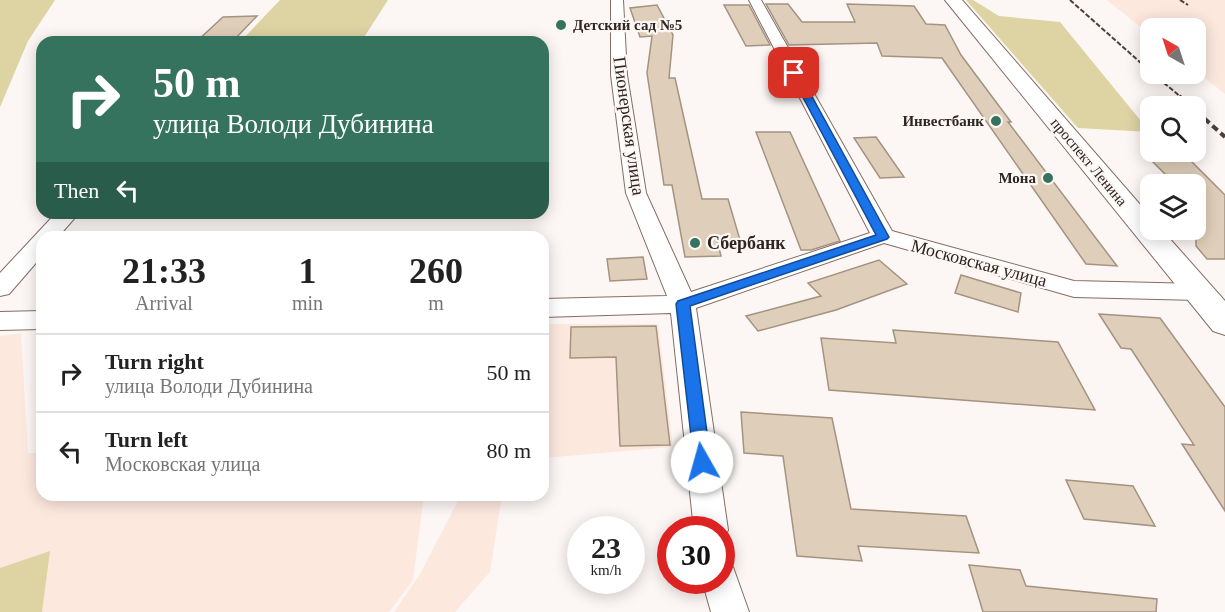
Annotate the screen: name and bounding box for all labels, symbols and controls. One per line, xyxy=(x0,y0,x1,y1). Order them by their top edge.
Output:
place label: Детский сад №5 xyxy=(573,17,682,33)
marker: Детский сад №5 xyxy=(554,18,568,32)
north arrow xyxy=(1140,18,1206,84)
map controls xyxy=(1140,18,1206,240)
pin xyxy=(768,47,819,98)
street label: Пионерская улица xyxy=(609,55,649,197)
icon: arrive xyxy=(777,56,810,89)
icon: right xyxy=(54,60,132,138)
text: 50 m xyxy=(153,60,241,106)
button: search xyxy=(1140,96,1206,162)
text: улица Володи Дубинина xyxy=(153,109,434,139)
place label: Инвестбанк xyxy=(902,113,984,129)
marker: Инвестбанк xyxy=(989,114,1003,128)
street label: проспект Ленина xyxy=(1048,115,1131,209)
place label: Мона xyxy=(998,170,1036,186)
marker: Мона xyxy=(1041,171,1055,185)
icon: left xyxy=(111,174,144,207)
button: layers xyxy=(1140,174,1206,240)
text: Then xyxy=(54,178,99,203)
place label: Сбербанк xyxy=(707,233,786,253)
street label: Московская улица xyxy=(909,235,1049,291)
marker: Сбербанк xyxy=(688,236,702,250)
text: 21:33 xyxy=(122,251,206,291)
text: 1 xyxy=(299,251,317,291)
text: 260 xyxy=(409,251,463,291)
text: Arrival xyxy=(135,292,193,314)
text: min xyxy=(292,292,323,314)
text: m xyxy=(428,292,444,314)
text: Turn right xyxy=(105,349,204,374)
icon: right xyxy=(54,357,87,390)
text: 50 m xyxy=(486,360,531,385)
text: улица Володи Дубинина xyxy=(105,375,313,397)
text: Turn left xyxy=(105,427,188,452)
position arrow xyxy=(670,430,734,494)
icon: left xyxy=(54,435,87,468)
text: 80 m xyxy=(486,438,531,463)
text: Московская улица xyxy=(105,453,260,475)
speed limit sign: 30 xyxy=(657,516,735,594)
text: 23 xyxy=(591,531,621,564)
text: km/h xyxy=(591,562,621,578)

